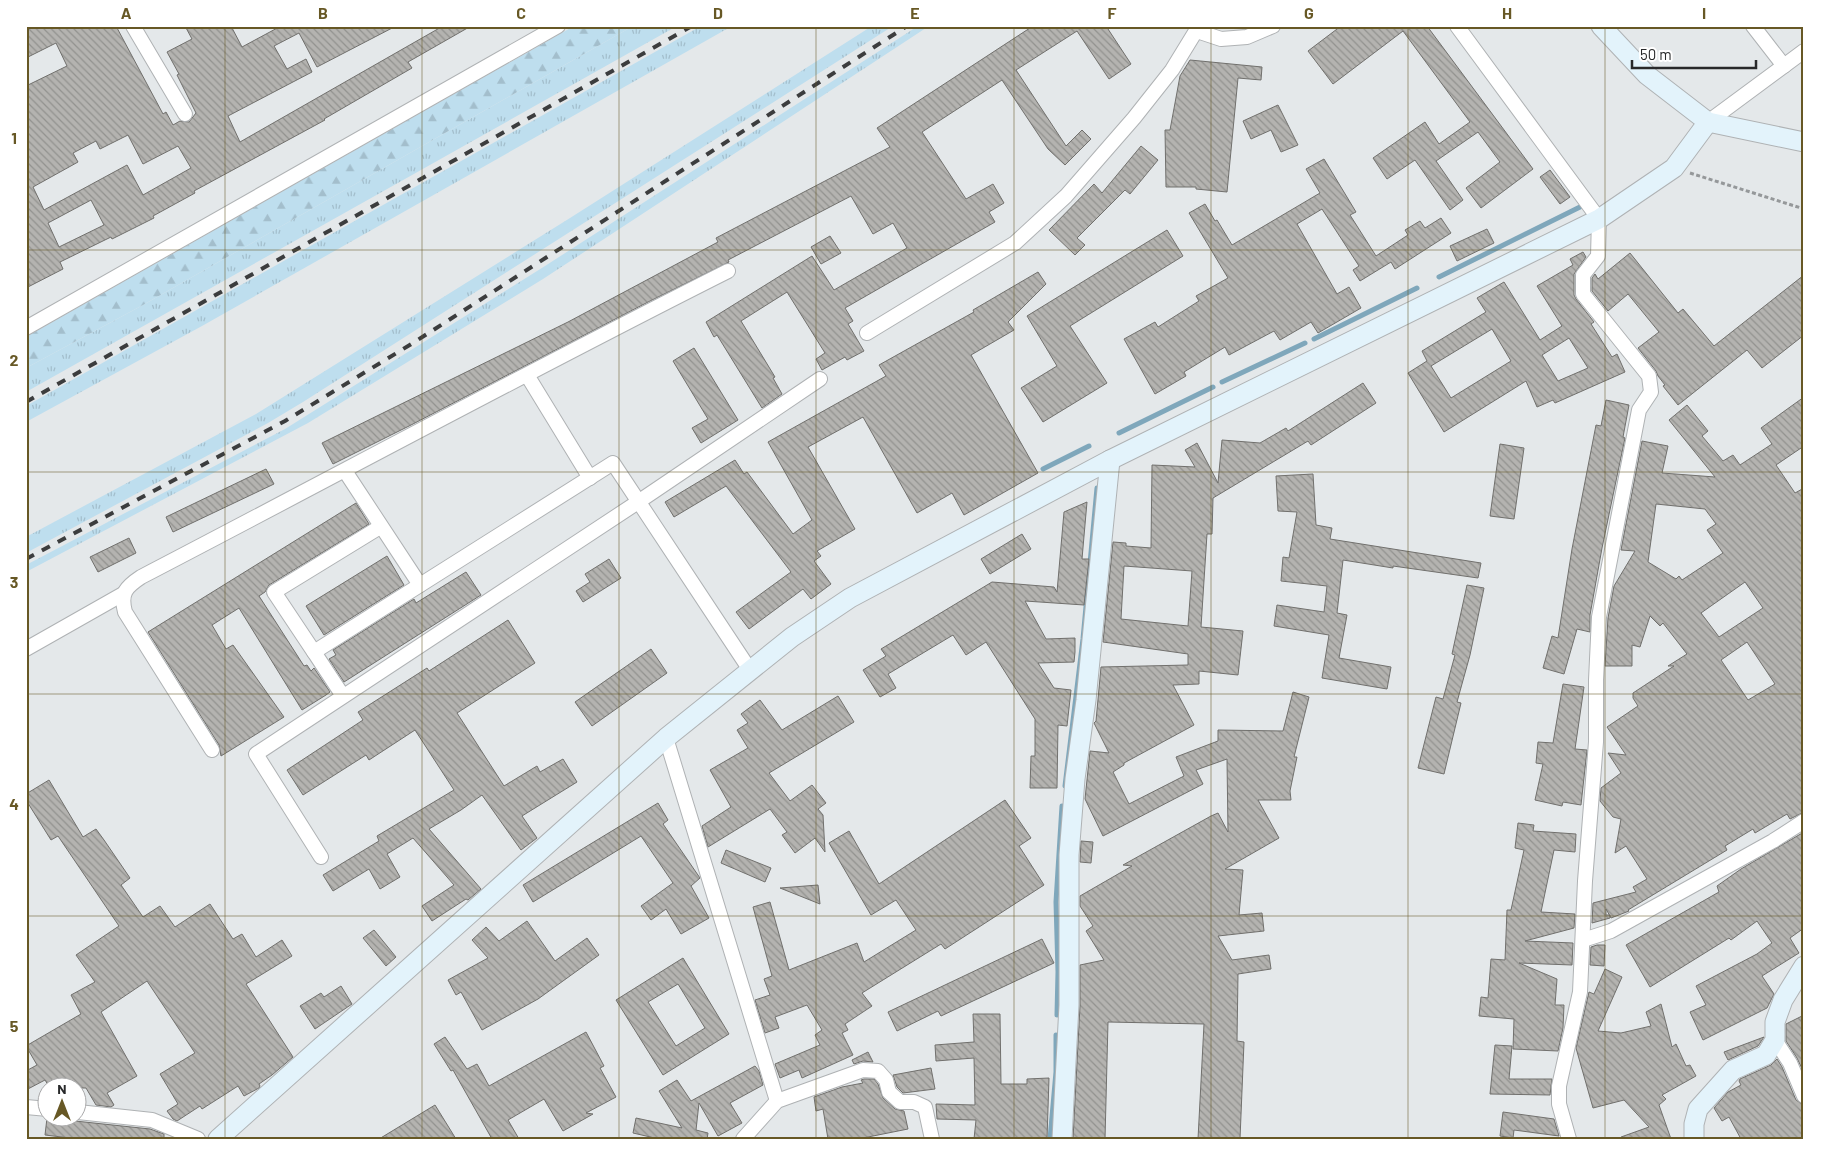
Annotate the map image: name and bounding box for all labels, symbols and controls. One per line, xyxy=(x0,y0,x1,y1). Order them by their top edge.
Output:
text: A xyxy=(121,3,132,22)
text: B xyxy=(318,3,328,22)
text: C xyxy=(516,3,526,22)
text: D xyxy=(713,3,723,22)
text: E xyxy=(910,3,920,22)
text: F xyxy=(1108,3,1117,22)
text: G xyxy=(1304,3,1314,22)
text: H xyxy=(1502,3,1512,22)
text: I xyxy=(1702,3,1706,22)
scale bar xyxy=(1632,38,1756,70)
text: 50 m xyxy=(1640,45,1672,63)
text: 1 xyxy=(11,128,17,147)
text: 2 xyxy=(10,350,19,369)
text: 3 xyxy=(10,572,18,591)
text: 4 xyxy=(9,794,19,813)
text: 5 xyxy=(10,1016,19,1035)
north arrow xyxy=(38,1078,88,1128)
text: N xyxy=(57,1080,67,1097)

